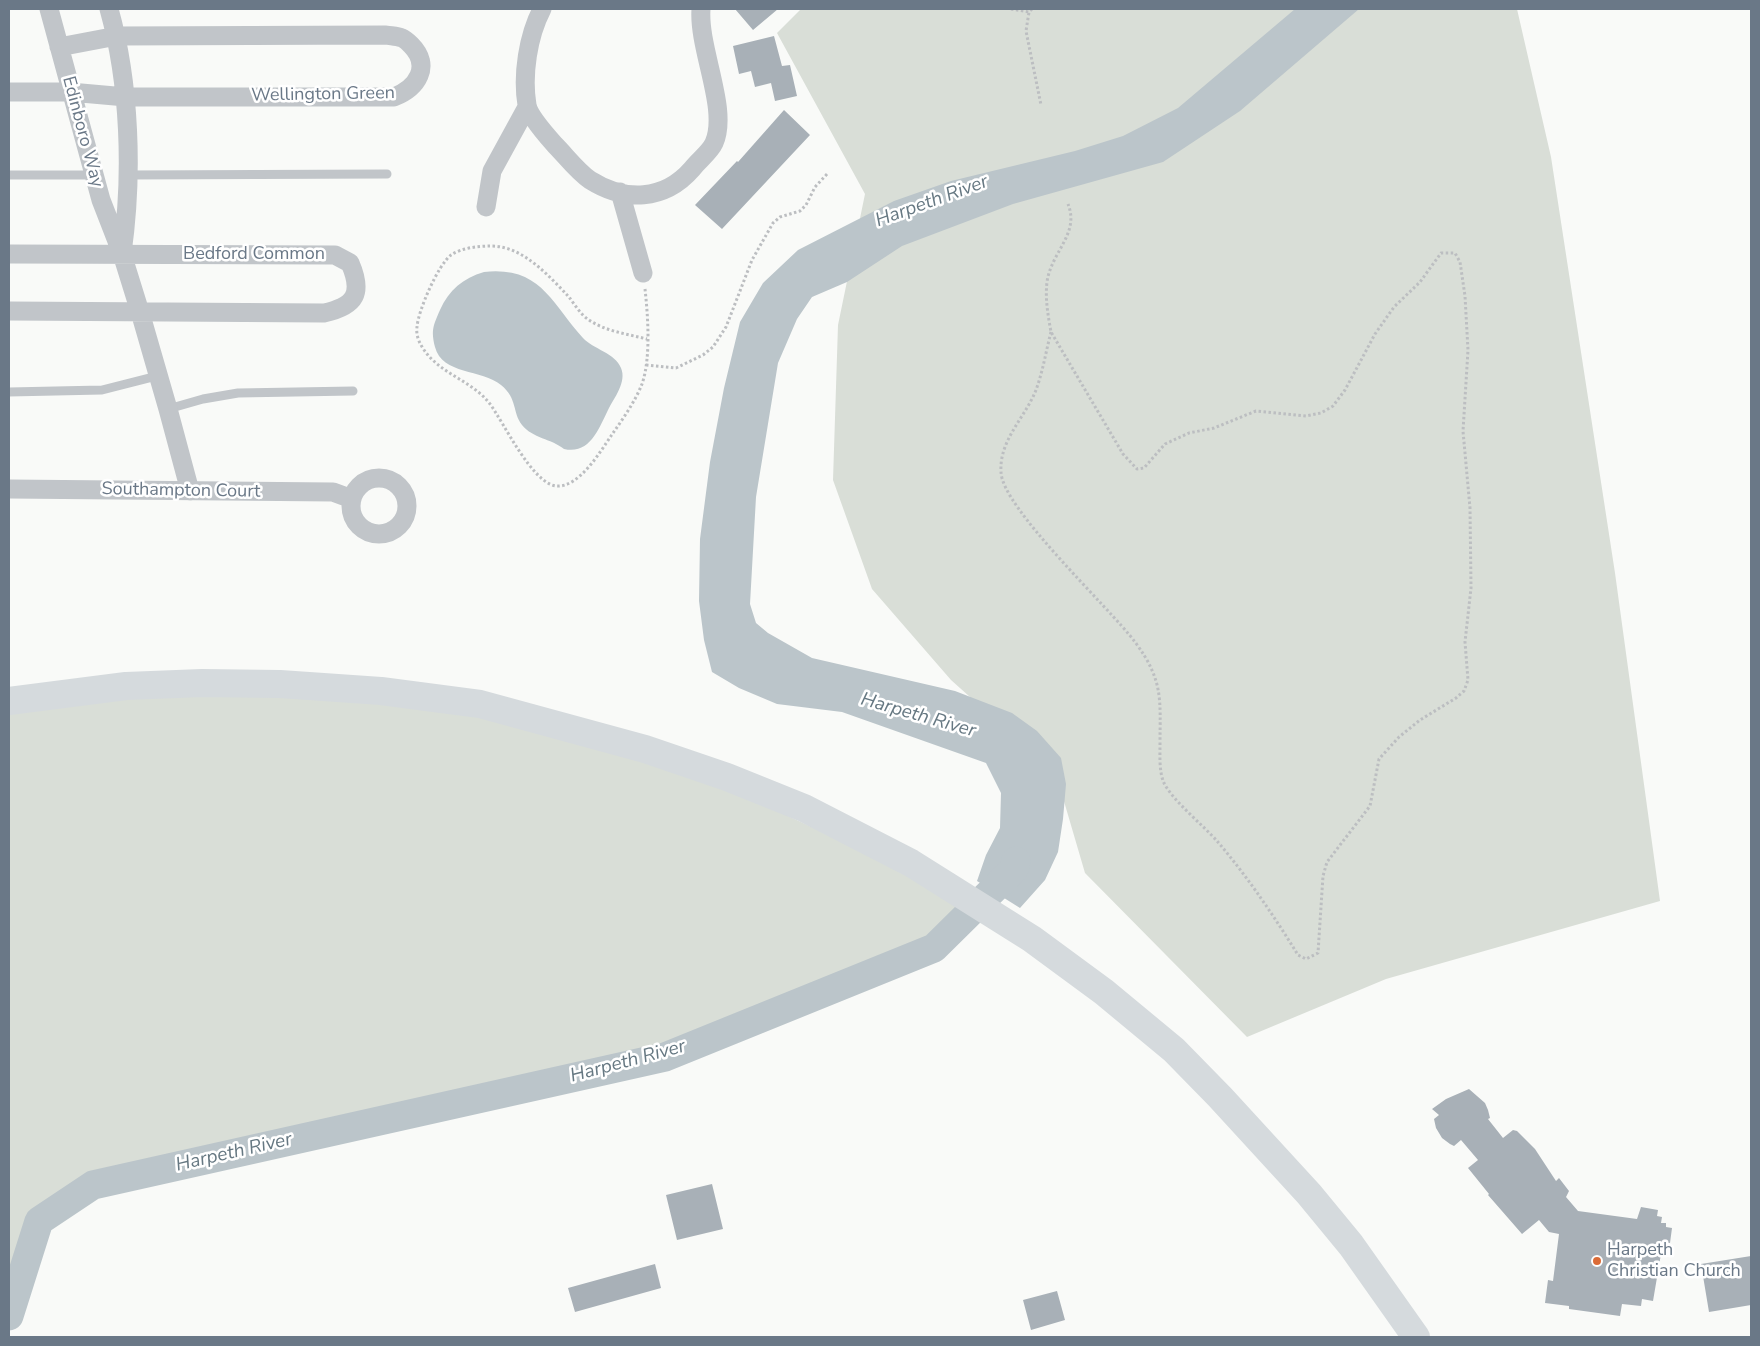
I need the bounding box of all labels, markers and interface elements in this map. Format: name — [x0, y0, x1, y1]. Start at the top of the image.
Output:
street label: Edinboro Way — [57, 74, 107, 190]
street label: Wellington Green — [251, 83, 395, 107]
water label: Harpeth River — [872, 171, 992, 233]
street label: Bedford Common — [183, 244, 325, 266]
street label: Southampton Court — [101, 479, 261, 503]
water label: Harpeth River — [858, 689, 978, 743]
water label: Harpeth River — [568, 1036, 688, 1088]
water label: Harpeth River — [174, 1129, 294, 1177]
place label: Harpeth Christian Church — [1607, 1240, 1741, 1282]
marker: Harpeth Christian Church — [1591, 1255, 1603, 1267]

